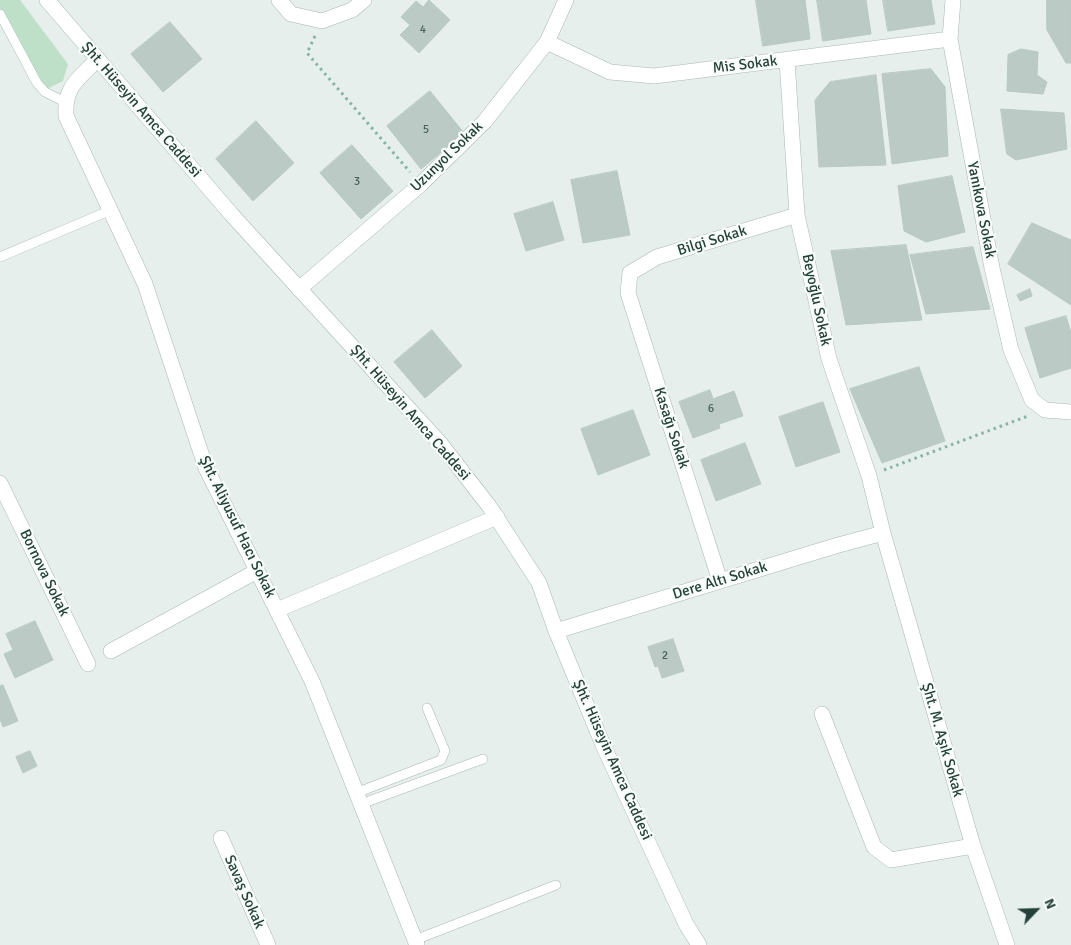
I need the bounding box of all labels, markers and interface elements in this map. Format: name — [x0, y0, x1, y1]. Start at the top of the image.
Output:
house number: 4 — [420, 23, 426, 37]
street label: Şht. Hüseyin Amca Caddesi — [77, 39, 205, 181]
street label: Mis Sokak — [712, 52, 778, 78]
street label: Uzunyol Sokak — [407, 118, 487, 196]
house number: 5 — [423, 123, 429, 137]
street label: Yanıkova Sokak — [963, 160, 999, 260]
house number: 3 — [354, 175, 360, 189]
street label: Bilgi Sokak — [675, 222, 749, 260]
street label: Beyoğlu Sokak — [797, 252, 835, 348]
street label: Şht. Hüseyin Amca Caddesi — [346, 342, 474, 484]
street label: Kasağı Sokak — [649, 385, 693, 471]
house number: 6 — [708, 402, 714, 416]
street label: Şht. Aliyusuf Hacı Sokak — [195, 453, 279, 601]
street label: Bornova Sokak — [15, 526, 73, 620]
street label: Dere Altı Sokak — [671, 558, 769, 604]
house number: 2 — [662, 649, 668, 663]
street label: Şht. Hüseyin Amca Caddesi — [568, 677, 656, 843]
street label: Şht. M. Aşık Sokak — [917, 681, 967, 799]
street label: Savaş Sokak — [220, 852, 268, 932]
north arrow — [1011, 885, 1061, 935]
text: N — [1040, 896, 1060, 912]

